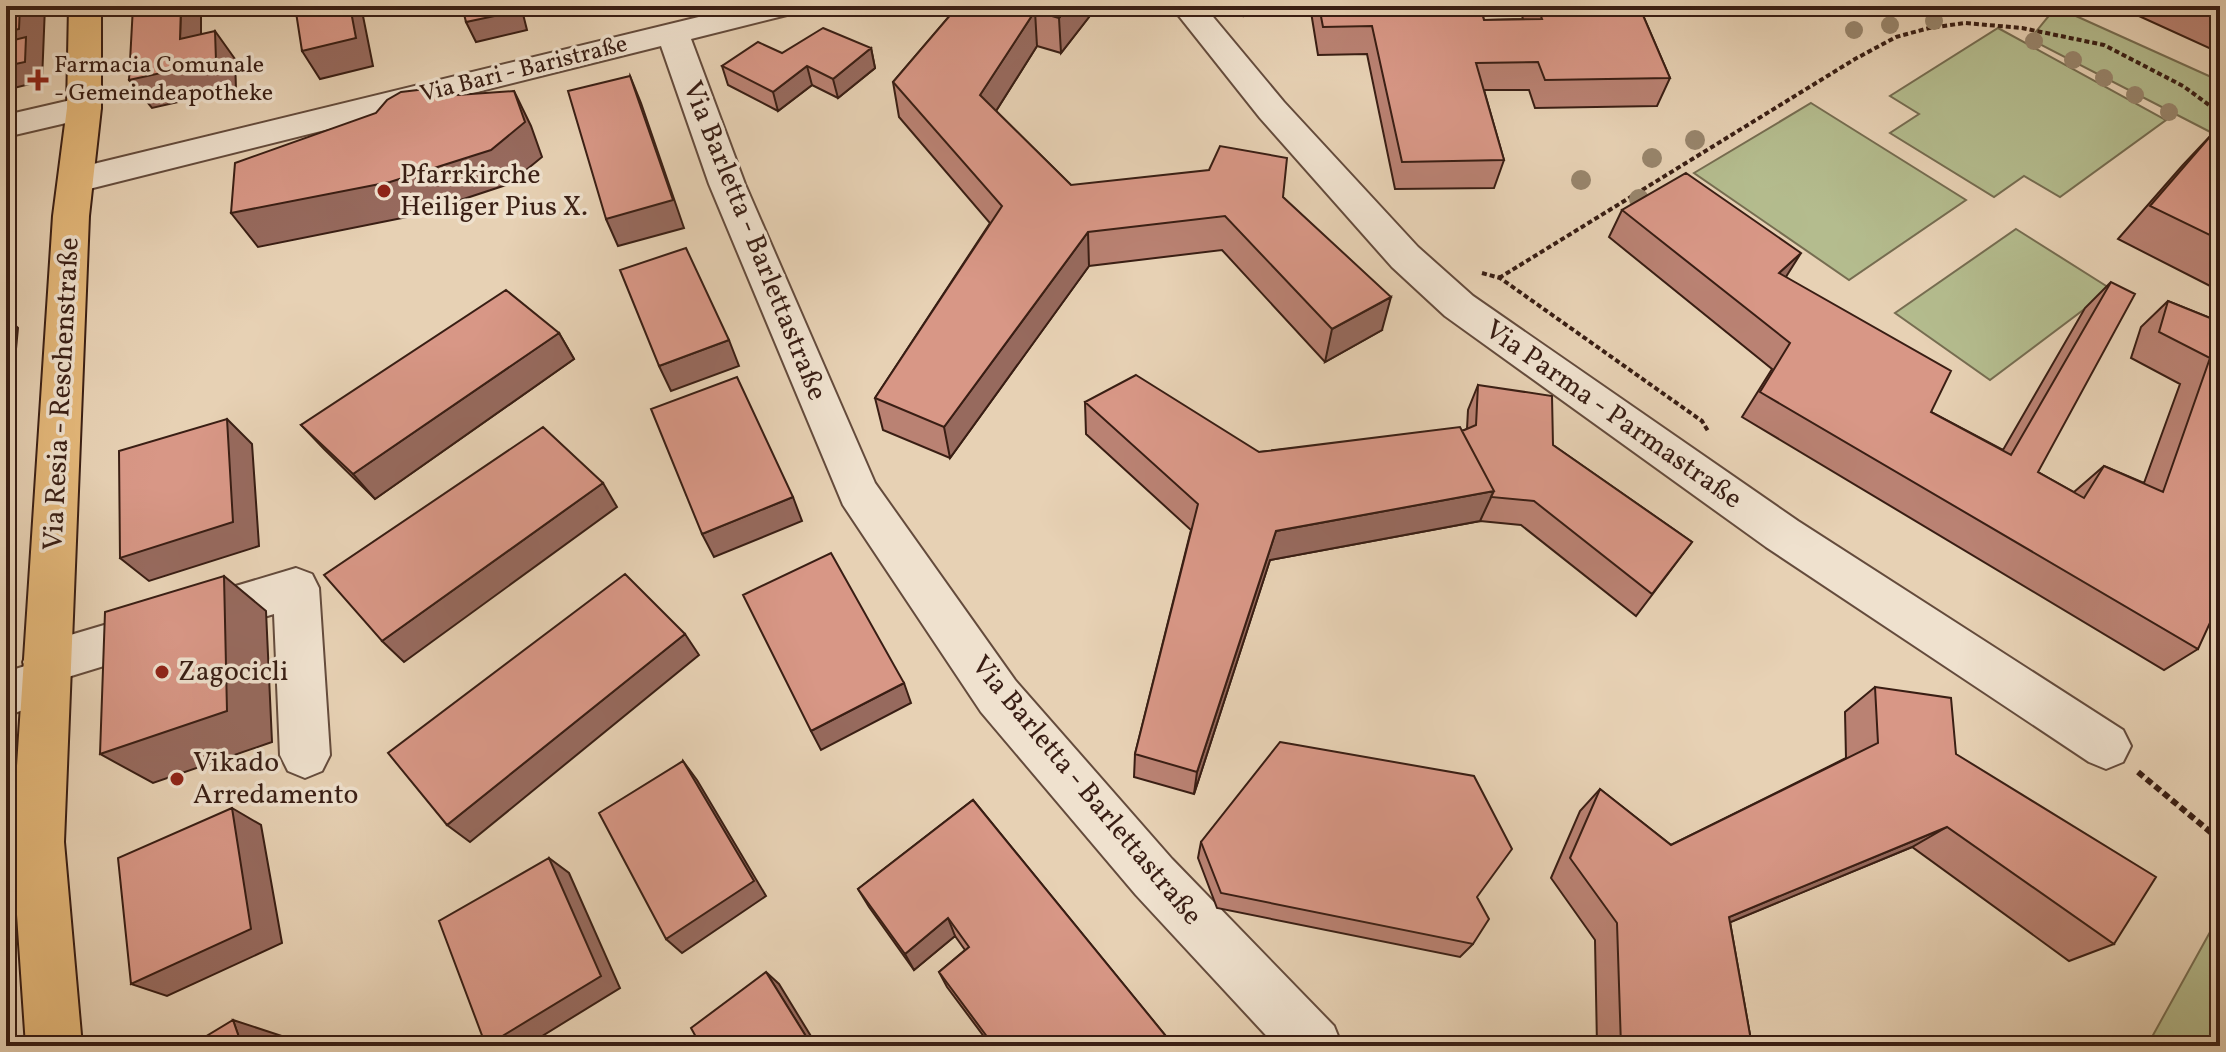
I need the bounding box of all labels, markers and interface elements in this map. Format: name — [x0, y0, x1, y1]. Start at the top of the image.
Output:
street label: Via Bari - Baristraße — [417, 28, 631, 112]
place label: Farmacia Comunale - Gemeindeapotheke — [54, 49, 273, 111]
marker: Farmacia Comunale - Gemeindeapotheke — [29, 71, 47, 89]
street label: Via Barletta - Barlettastraße — [672, 75, 836, 407]
place label: Pfarrkirche Heiliger Pius X. — [400, 156, 588, 227]
marker: Pfarrkirche Heiliger Pius X. — [375, 182, 393, 200]
street label: Via Resia - Reschenstraße — [34, 236, 90, 552]
street label: Via Parma - Parmastraße — [1476, 311, 1750, 519]
street label: Via Barletta - Barlettastraße — [961, 648, 1211, 934]
place label: Zagocicli — [178, 653, 288, 692]
marker: Zagocicli — [153, 663, 171, 681]
place label: Vikado Arredamento — [193, 744, 358, 815]
marker: Vikado Arredamento — [168, 770, 186, 788]

